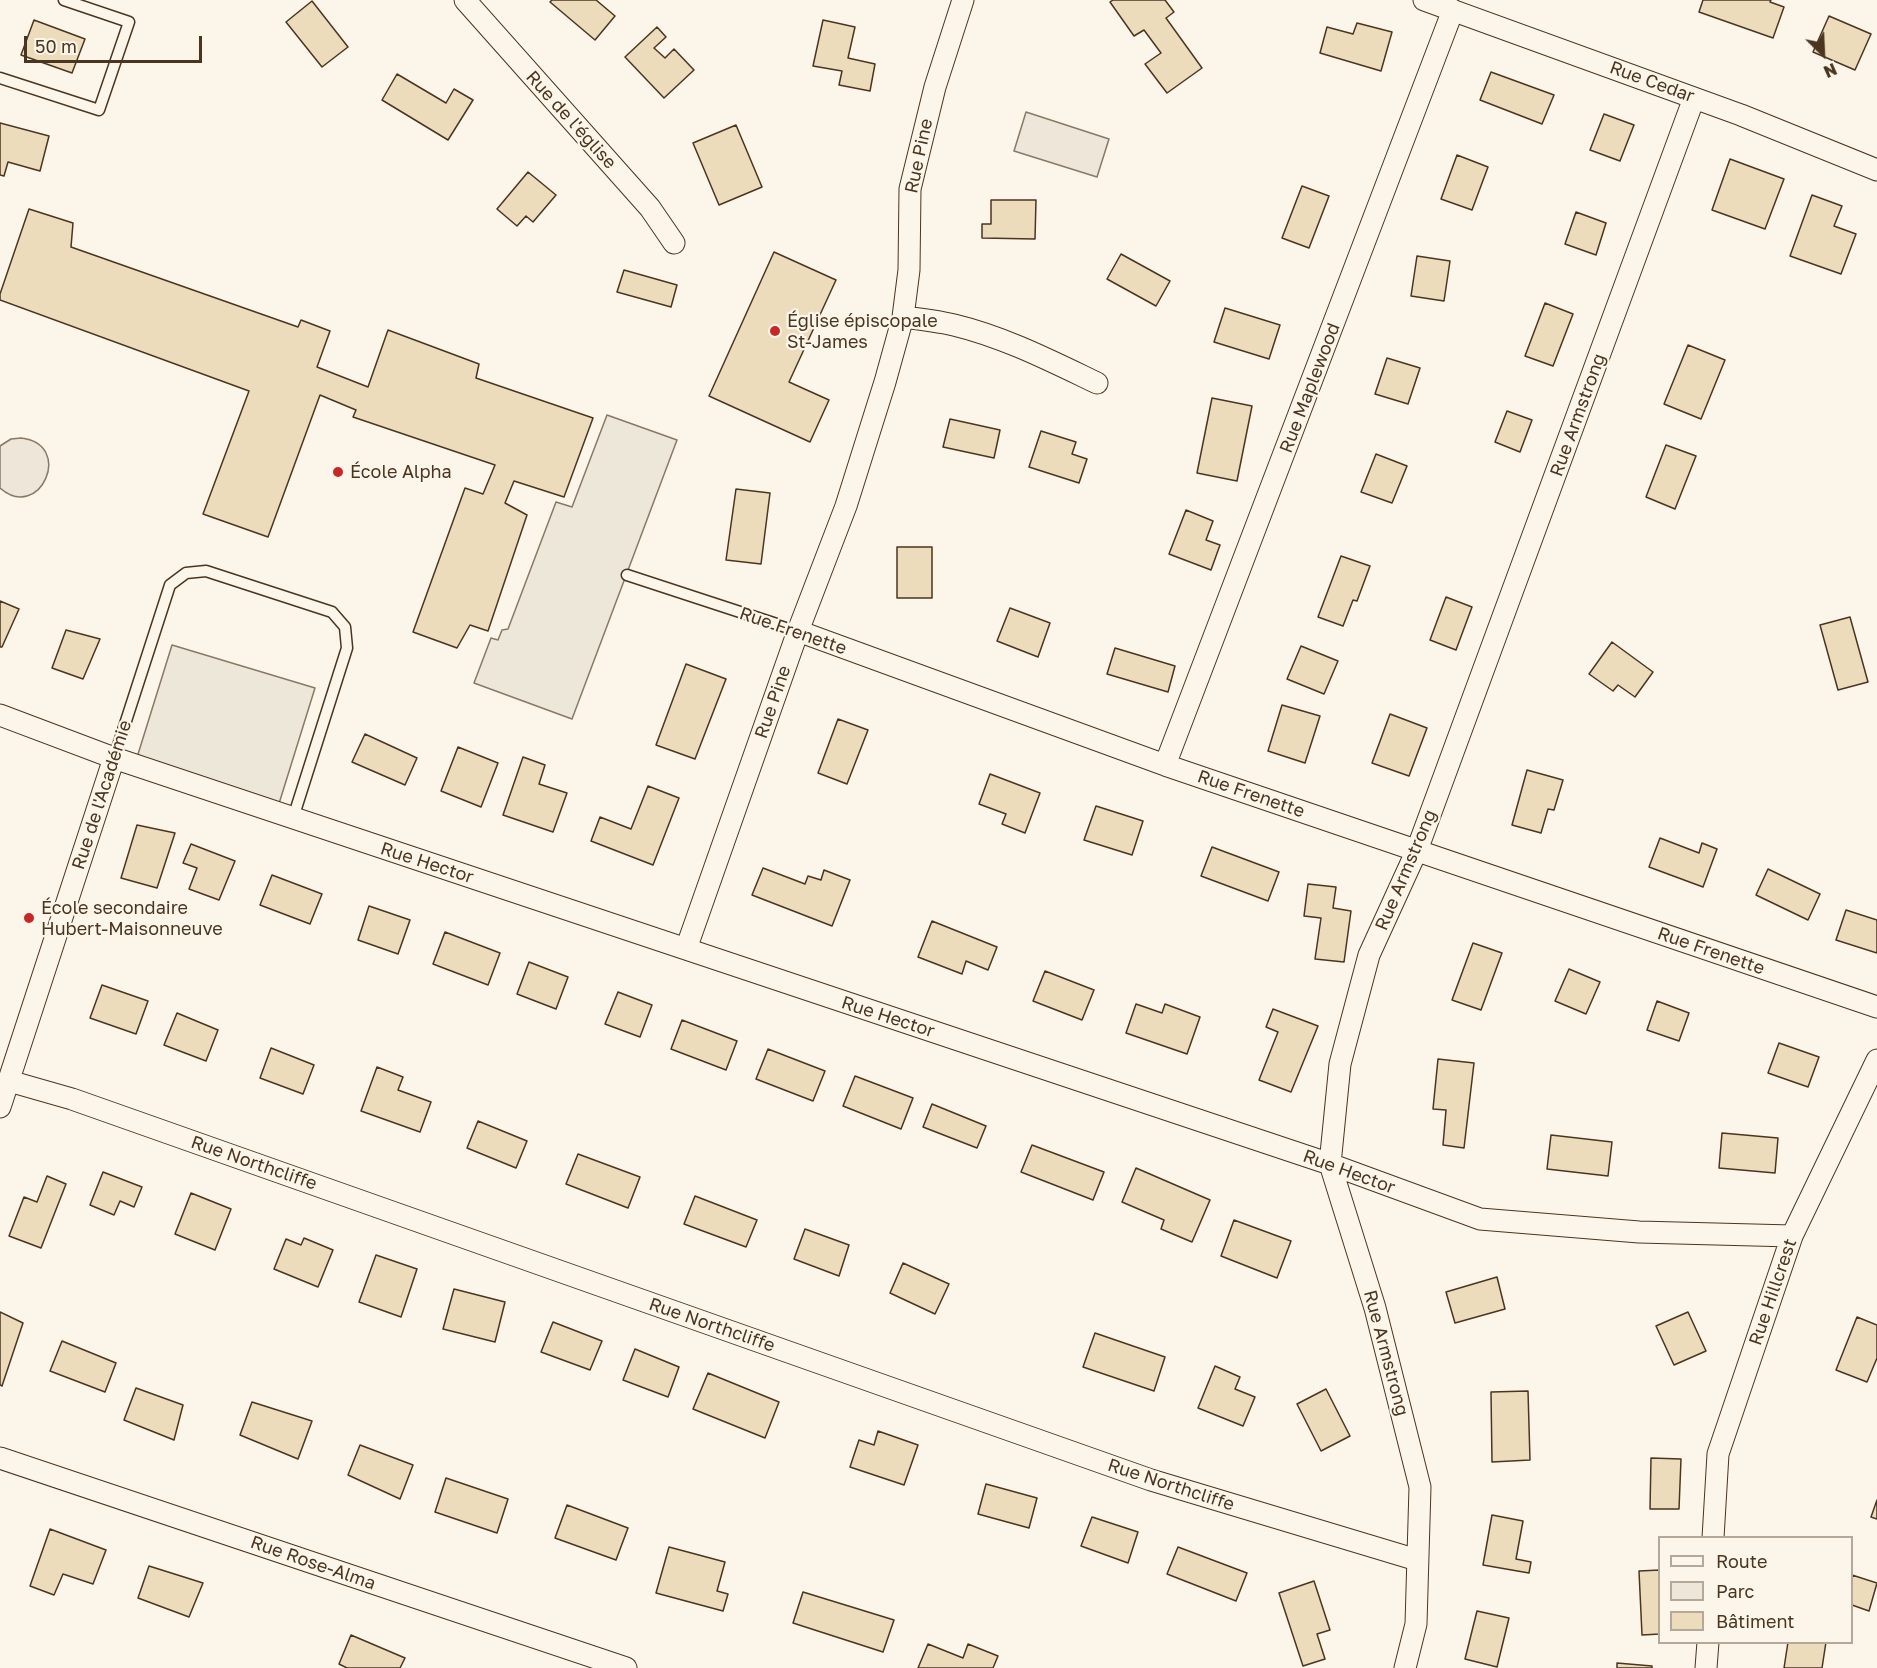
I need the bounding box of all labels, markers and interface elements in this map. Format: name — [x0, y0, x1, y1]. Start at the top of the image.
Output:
scale bar — [27, 24, 206, 62]
north arrow — [1793, 24, 1853, 84]
text: 50 m — [35, 35, 77, 57]
street label: Rue Cedar — [1607, 57, 1697, 107]
text: N — [1821, 59, 1840, 82]
street label: Rue de l'église — [521, 66, 621, 174]
street label: Rue Pine — [901, 117, 937, 195]
place label: Église épiscopale St-James — [787, 310, 938, 352]
street label: Rue Maplewood — [1275, 320, 1345, 456]
marker: Église épiscopale St-James — [768, 324, 782, 338]
street label: Rue Armstrong — [1546, 351, 1610, 479]
place label: École Alpha — [350, 461, 452, 483]
marker: École Alpha — [331, 465, 345, 479]
street label: Rue Frenette — [737, 603, 849, 659]
street label: Rue Pine — [750, 663, 796, 741]
street label: Rue de l'Académie — [68, 718, 136, 872]
street label: Rue Frenette — [1195, 766, 1307, 822]
street label: Rue Armstrong — [1371, 806, 1441, 934]
street label: Rue Hector — [378, 838, 476, 888]
place label: École secondaire Hubert-Maisonneuve — [41, 897, 223, 940]
marker: École secondaire Hubert-Maisonneuve — [22, 911, 36, 925]
street label: Rue Frenette — [1655, 923, 1767, 979]
street label: Rue Hector — [839, 992, 937, 1042]
street label: Rue Northcliffe — [188, 1131, 320, 1195]
street label: Rue Hector — [1300, 1145, 1398, 1199]
street label: Rue Hillcrest — [1745, 1236, 1801, 1348]
street label: Rue Armstrong — [1359, 1288, 1413, 1418]
street label: Rue Northcliffe — [646, 1293, 778, 1357]
street label: Rue Northcliffe — [1105, 1454, 1237, 1516]
street label: Rue Rose-Alma — [248, 1531, 378, 1595]
legend — [1658, 1536, 1853, 1644]
text: Route — [1716, 1550, 1767, 1572]
text: Parc — [1716, 1580, 1754, 1602]
text: Bâtiment — [1716, 1610, 1795, 1632]

